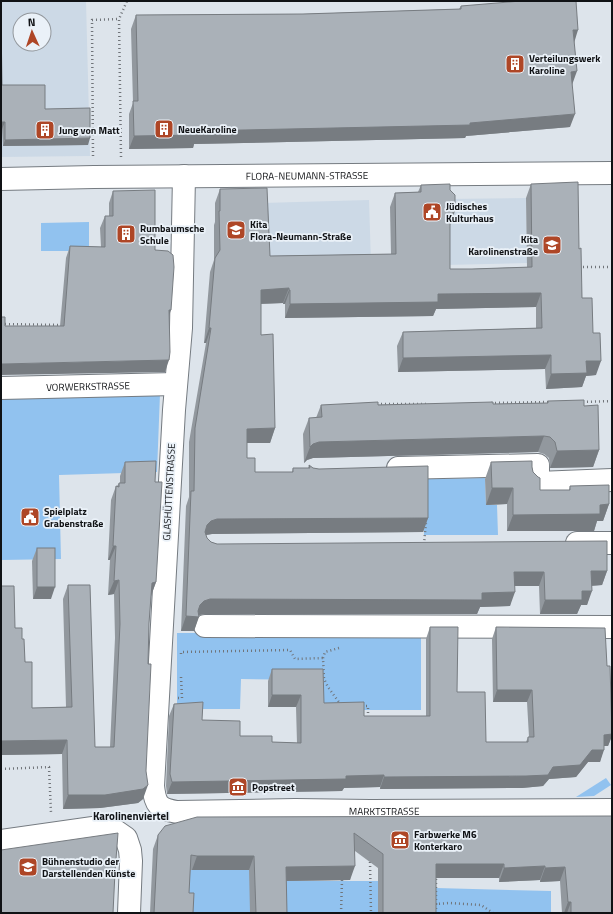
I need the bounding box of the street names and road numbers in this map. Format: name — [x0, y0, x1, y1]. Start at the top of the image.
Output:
street label: FLORA-NEUMANN-STRASSE — [246, 167, 369, 183]
street label: VORWERKSTRASSE — [46, 378, 131, 394]
street label: GLASHÜTTENSTRASSE — [159, 443, 179, 541]
street label: MARKTSTRASSE — [349, 803, 420, 819]

